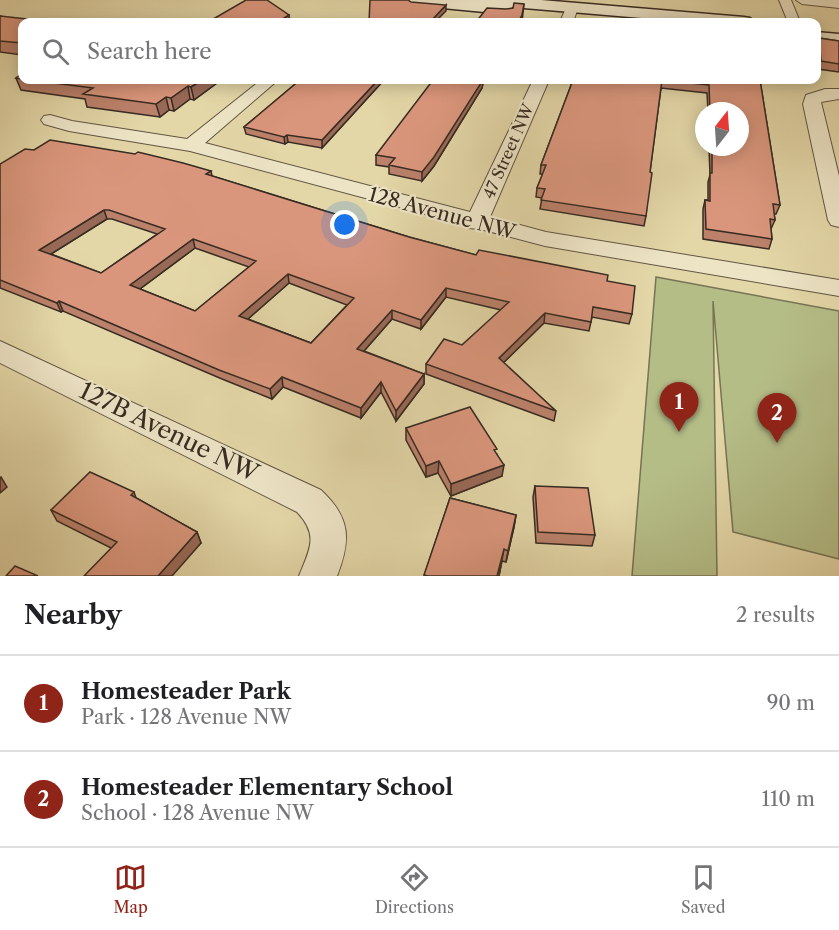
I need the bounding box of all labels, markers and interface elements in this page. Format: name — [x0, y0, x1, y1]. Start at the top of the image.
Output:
search box — [18, 18, 821, 84]
icon: search — [39, 35, 72, 68]
text: Search here — [87, 38, 212, 65]
street label: 47 Street NW — [478, 100, 538, 202]
north arrow — [695, 102, 749, 156]
street label: 128 Avenue NW — [366, 182, 519, 244]
your location — [330, 210, 359, 239]
street label: 127B Avenue NW — [75, 376, 264, 488]
pin: 1 — [660, 382, 698, 432]
pin: 2 — [758, 394, 796, 443]
text: Nearby — [24, 599, 122, 631]
text: 2 results — [736, 603, 815, 627]
text: Homesteader Park — [81, 678, 291, 705]
text: 1 — [39, 691, 48, 715]
text: 90 m — [767, 691, 815, 715]
text: Park · 128 Avenue NW — [81, 705, 291, 729]
text: Homesteader Elementary School — [81, 774, 453, 801]
text: 2 — [38, 787, 49, 811]
text: 110 m — [762, 787, 815, 811]
text: School · 128 Avenue NW — [81, 801, 314, 825]
tab: Map — [114, 861, 148, 917]
tab: Directions — [375, 861, 454, 917]
tab: Saved — [681, 861, 725, 917]

